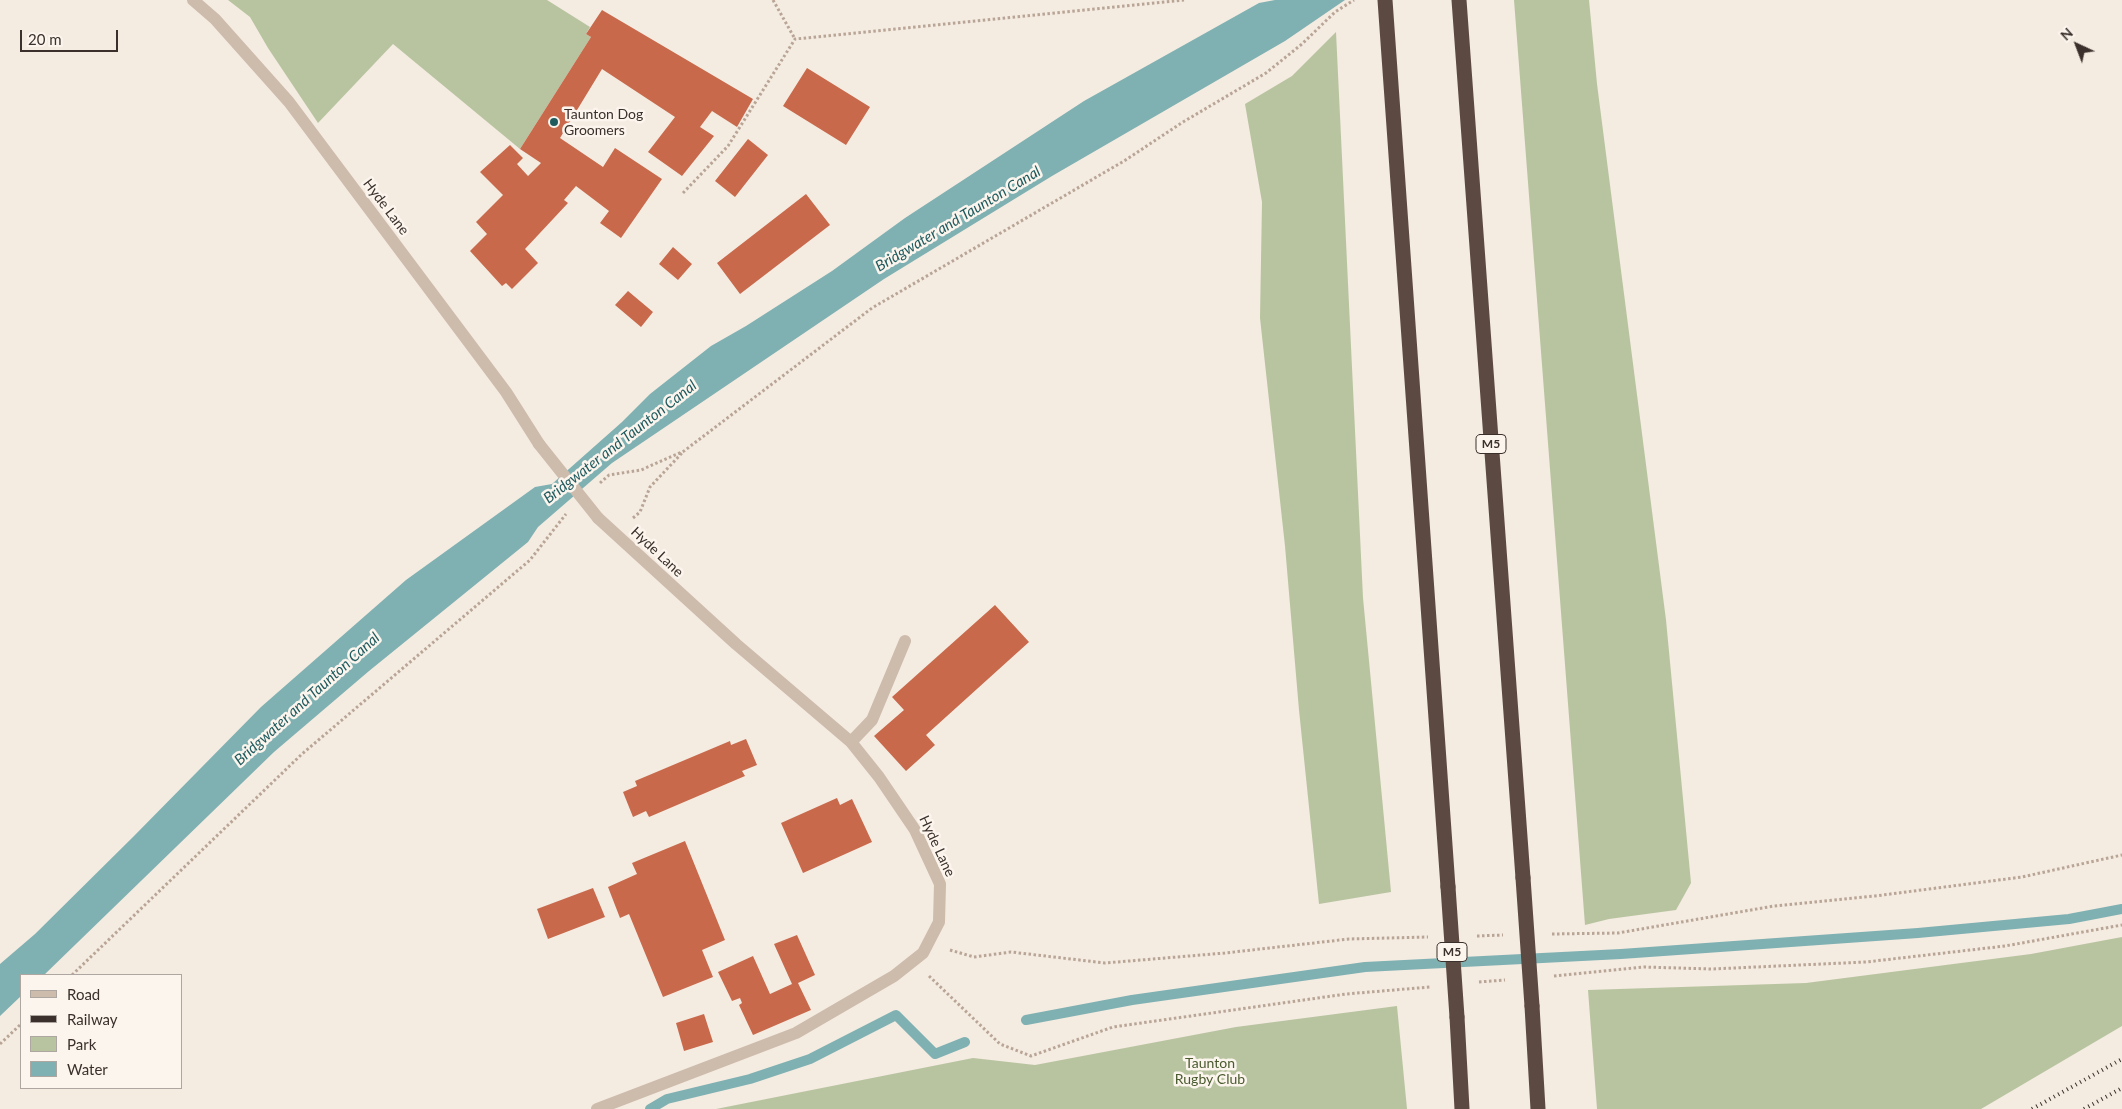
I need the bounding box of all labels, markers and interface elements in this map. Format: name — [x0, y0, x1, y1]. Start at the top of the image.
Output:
scale bar — [22, 20, 120, 52]
north arrow — [2052, 20, 2102, 70]
text: N — [2057, 24, 2076, 44]
text: 20 m — [28, 30, 62, 48]
place label: Taunton Dog Groomers — [564, 106, 643, 138]
marker: Taunton Dog Groomers — [548, 116, 560, 128]
water label: Bridgwater and Taunton Canal — [872, 163, 1044, 275]
street label: Hyde Lane — [360, 176, 412, 238]
water label: Bridgwater and Taunton Canal — [540, 377, 700, 507]
road number: M5 — [1476, 434, 1506, 454]
street label: Hyde Lane — [627, 523, 687, 581]
water label: Bridgwater and Taunton Canal — [231, 629, 383, 769]
street label: Hyde Lane — [916, 813, 958, 879]
road number: M5 — [1437, 942, 1467, 962]
legend — [20, 974, 182, 1089]
text: Road — [67, 985, 100, 1003]
text: Railway — [67, 1010, 118, 1028]
text: Park — [67, 1035, 96, 1053]
park label: Taunton Rugby Club — [1175, 1055, 1245, 1088]
text: Water — [67, 1060, 108, 1078]

